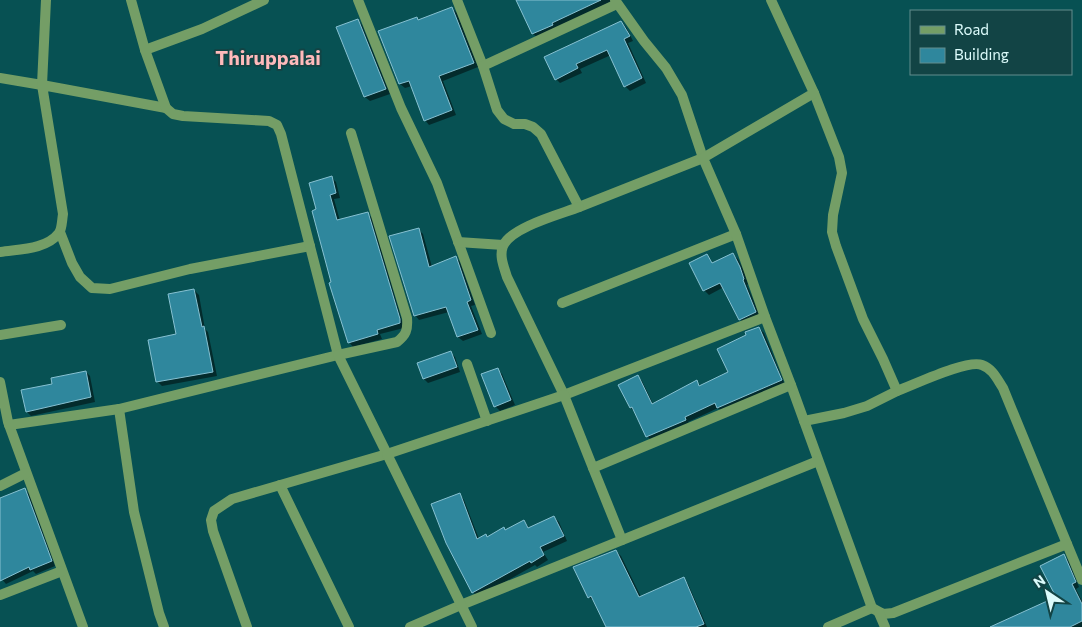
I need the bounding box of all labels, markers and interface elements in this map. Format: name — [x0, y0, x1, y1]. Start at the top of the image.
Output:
legend — [910, 10, 1072, 75]
text: Road — [954, 20, 989, 38]
district label: Thiruppalai — [215, 45, 321, 69]
text: Building — [954, 45, 1009, 63]
north arrow — [1022, 567, 1072, 617]
text: N — [1030, 571, 1048, 591]

